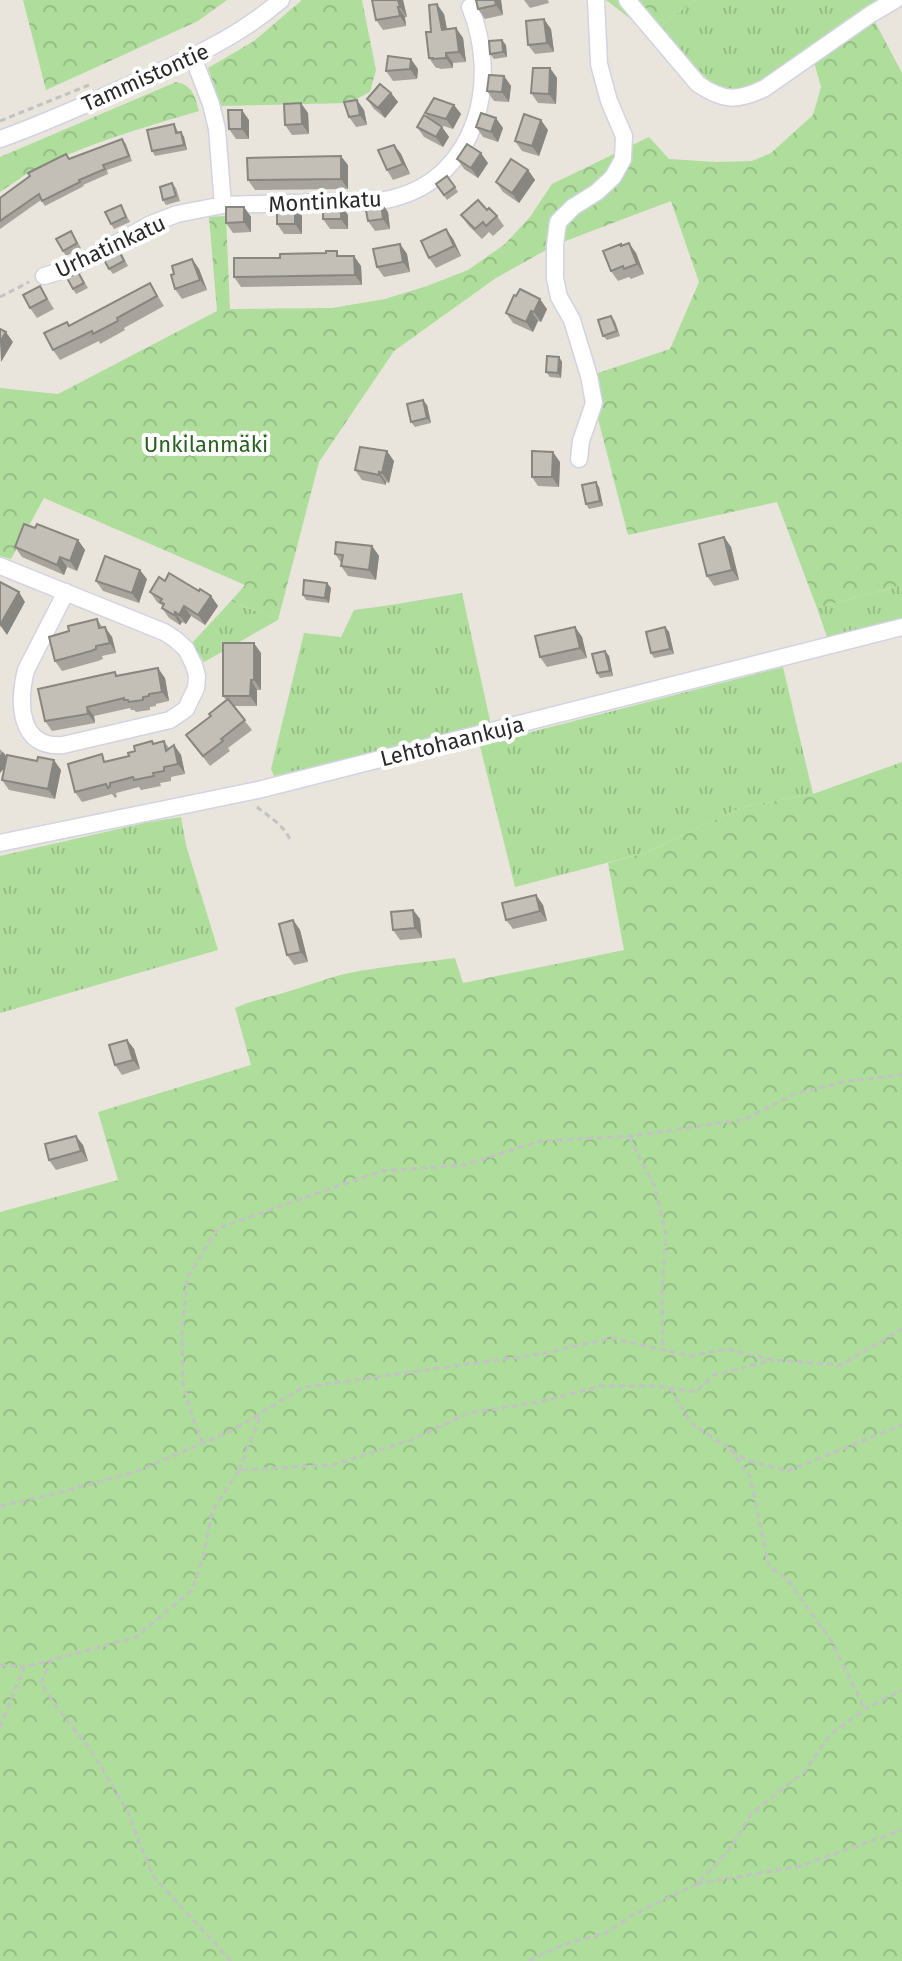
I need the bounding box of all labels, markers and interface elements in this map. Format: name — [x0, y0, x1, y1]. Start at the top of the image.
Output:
street label: Tammistontie — [78, 37, 213, 117]
street label: Montinkatu — [268, 185, 382, 218]
street label: Urhatinkatu — [51, 209, 170, 284]
park label: Unkilanmäki — [144, 431, 268, 458]
street label: Lehtohaankuja — [377, 711, 527, 772]

